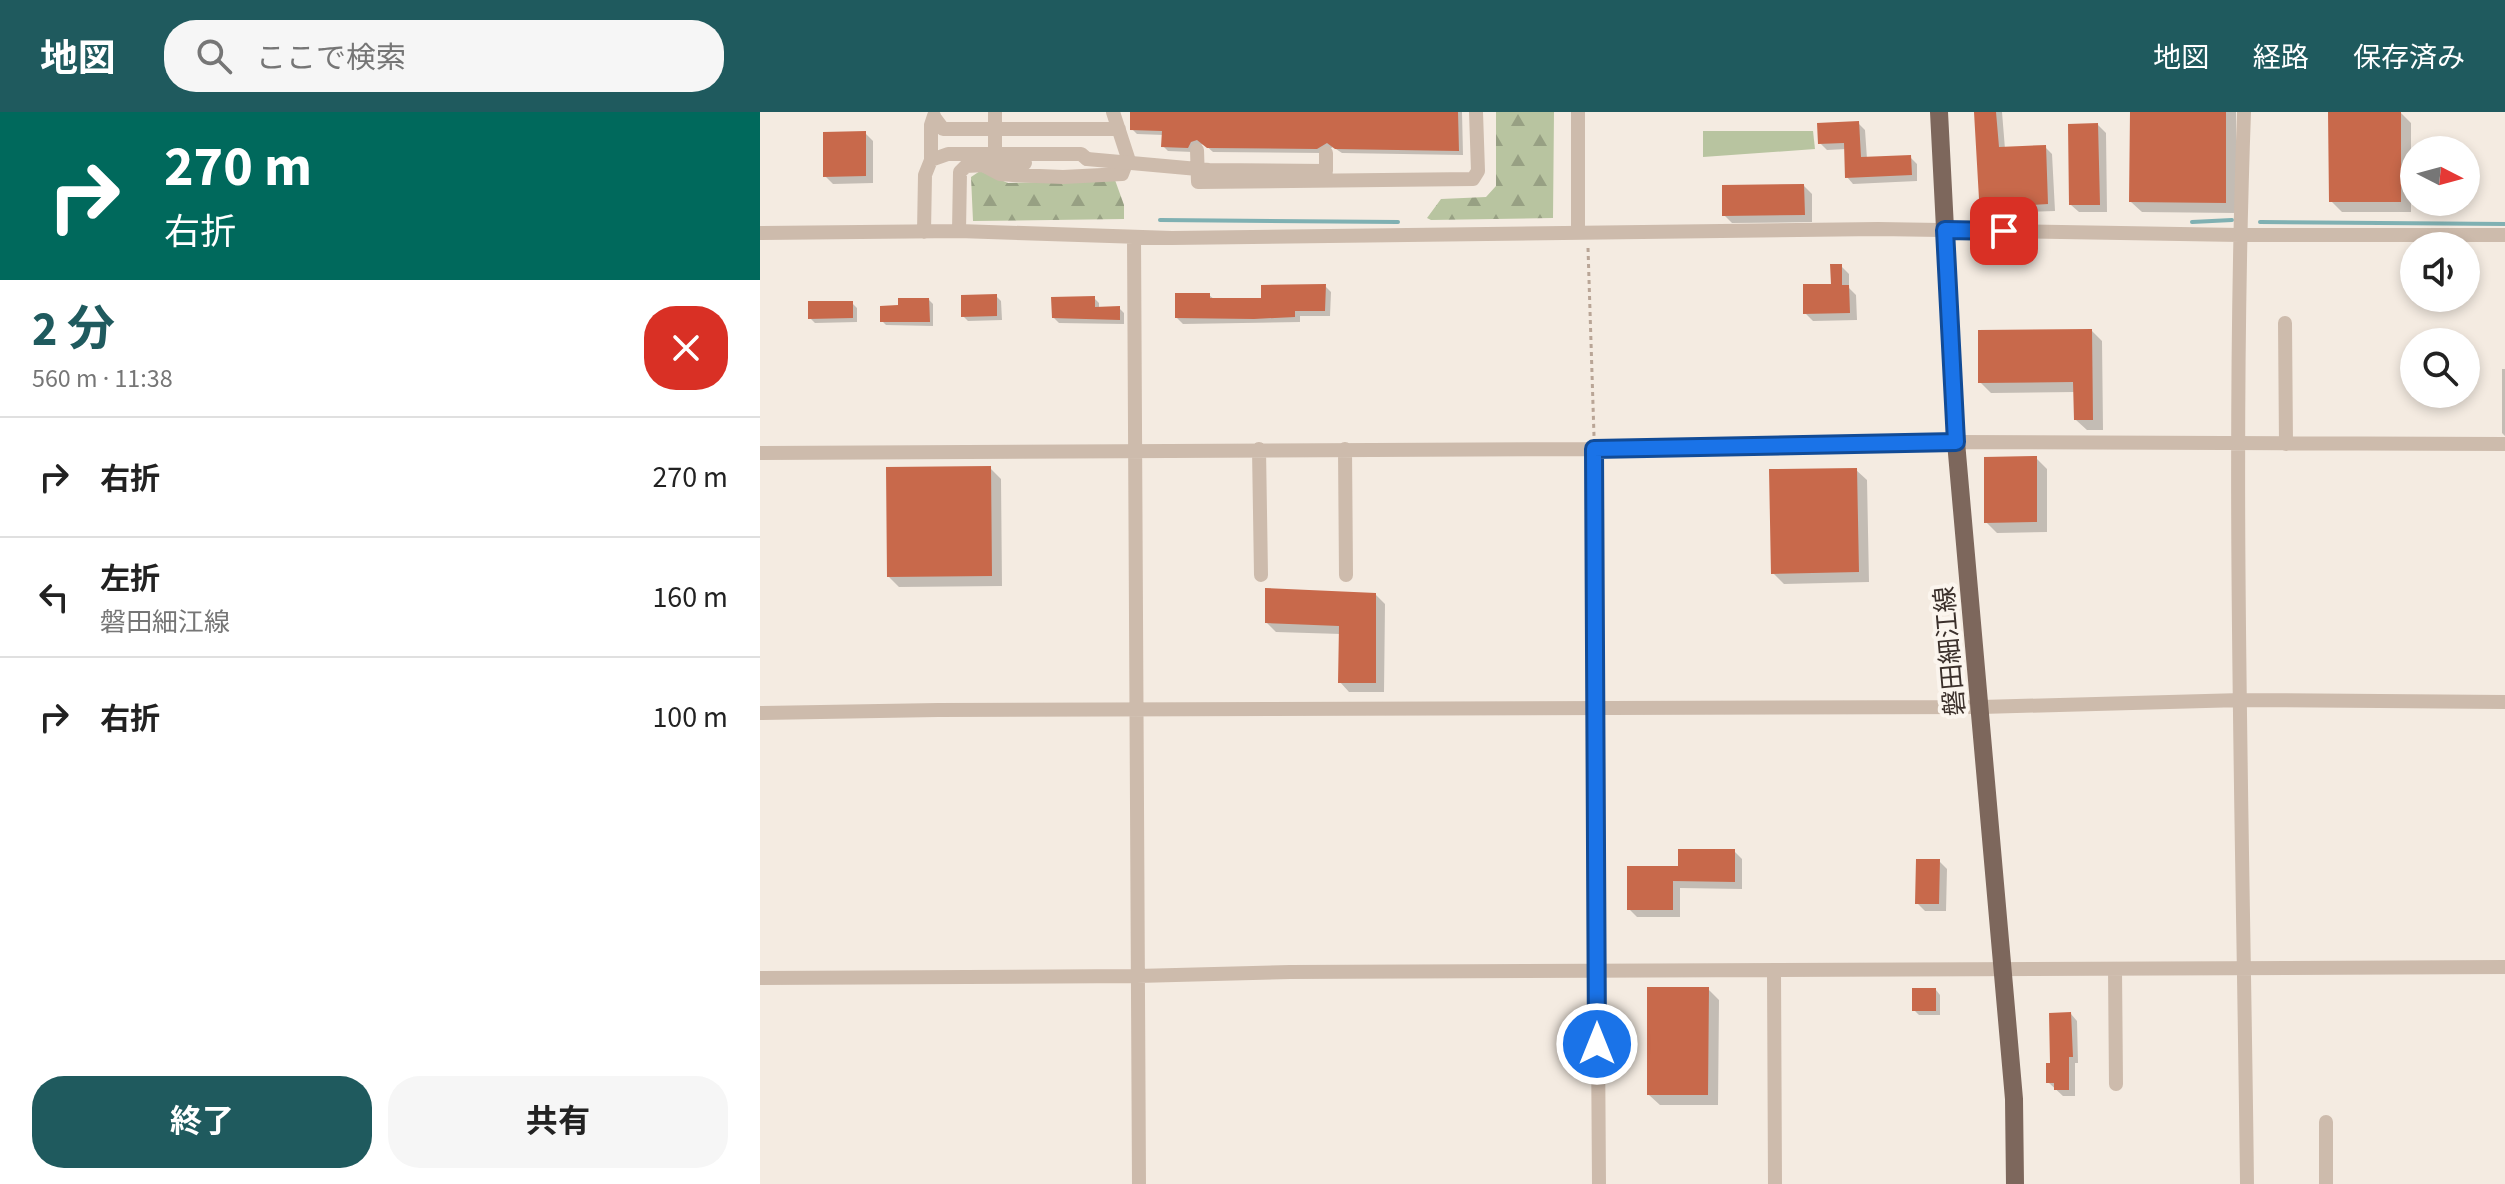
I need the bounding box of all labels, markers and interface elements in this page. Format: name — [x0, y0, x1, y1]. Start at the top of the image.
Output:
search box — [164, 20, 724, 92]
text: 地図 — [40, 32, 116, 86]
icon: search — [192, 34, 236, 78]
text: ここで検索 — [256, 37, 406, 80]
text: 地図 — [2153, 38, 2209, 78]
text: 経路 — [2253, 38, 2309, 78]
text: 保存済み — [2353, 38, 2465, 78]
text: 270 m — [164, 128, 312, 207]
north arrow — [2400, 136, 2480, 216]
map controls — [2400, 136, 2480, 408]
icon: right — [32, 144, 136, 248]
pin — [1970, 197, 2038, 265]
text: 右折 — [164, 207, 236, 258]
icon: arrive — [1982, 209, 2026, 253]
button: sound — [2400, 232, 2480, 312]
text: 2 分 — [32, 296, 115, 364]
button: close — [644, 306, 728, 390]
button: search — [2400, 328, 2480, 408]
text: 560 m · 11:38 — [32, 360, 173, 397]
icon: right — [32, 455, 76, 499]
text: 270 m — [652, 456, 728, 499]
text: 右折 — [100, 458, 160, 501]
text: 左折 — [100, 558, 160, 601]
icon: left — [32, 575, 76, 619]
text: 160 m — [652, 576, 728, 619]
street label: 磐田細江線 — [1926, 585, 1974, 717]
text: 磐田細江線 — [100, 604, 230, 641]
icon: right — [32, 695, 76, 739]
text: 100 m — [652, 696, 728, 739]
text: 右折 — [100, 698, 160, 741]
position arrow — [1555, 1002, 1639, 1086]
button: 終了 — [32, 1076, 372, 1168]
button: 共有 — [388, 1076, 728, 1168]

